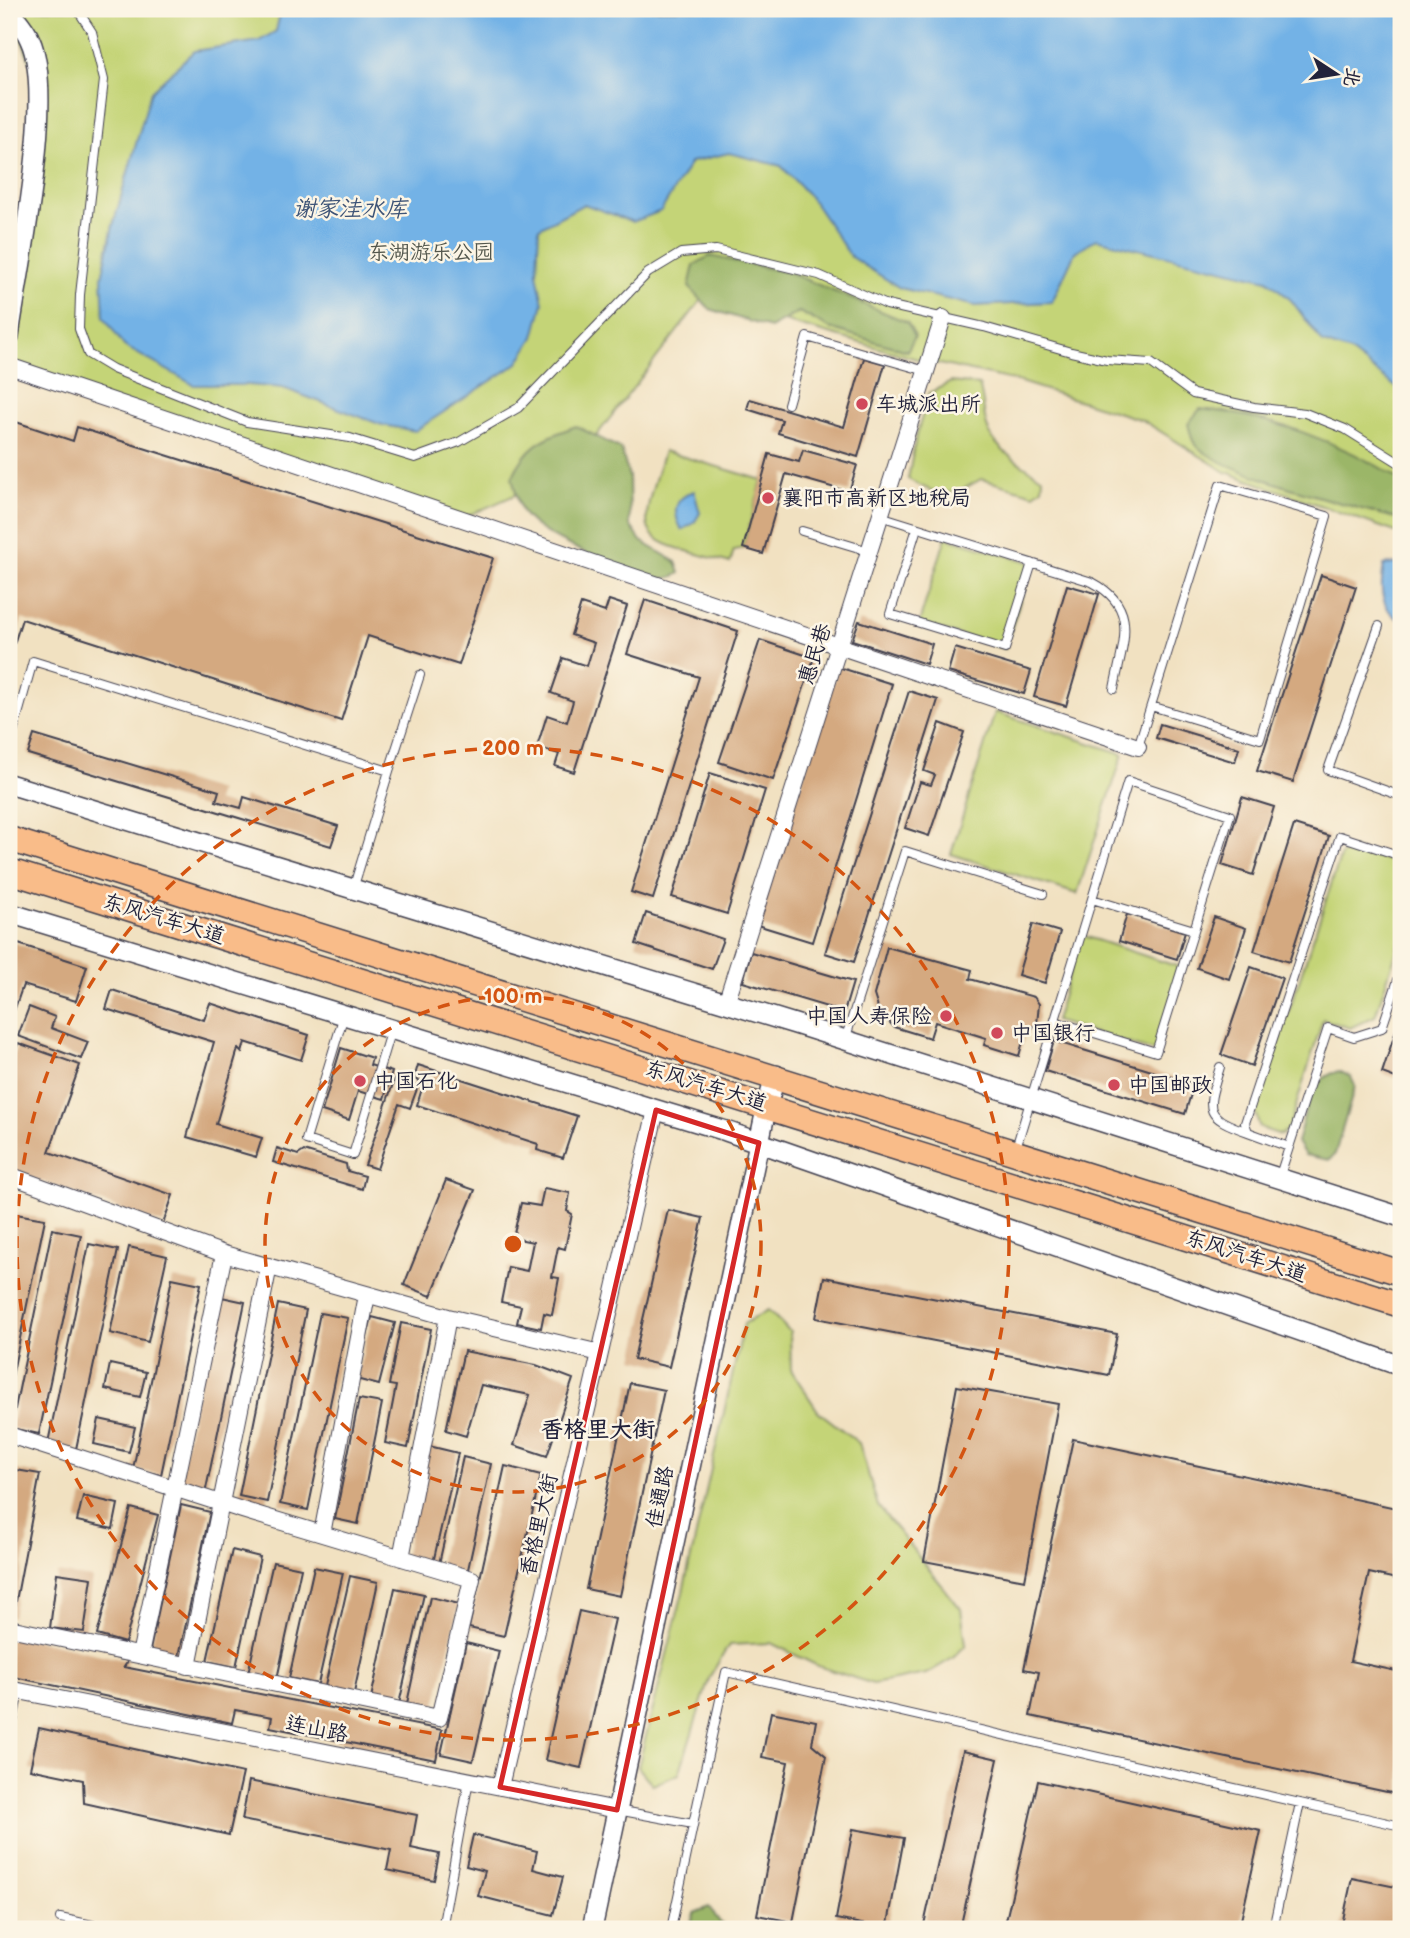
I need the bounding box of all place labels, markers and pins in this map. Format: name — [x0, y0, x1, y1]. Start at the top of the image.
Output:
place label: 车城派出所 — [876, 392, 981, 417]
marker: 车城派出所 — [854, 396, 870, 412]
place label: 襄阳市高新区地税局 — [782, 486, 971, 511]
marker: 襄阳市高新区地税局 — [760, 490, 776, 506]
place label: 中国人寿保险 — [806, 1004, 932, 1029]
marker: 中国人寿保险 — [938, 1008, 954, 1024]
place label: 中国银行 — [1011, 1021, 1095, 1046]
marker: 中国银行 — [989, 1025, 1005, 1041]
place label: 中国石化 — [374, 1069, 458, 1094]
marker: 中国石化 — [352, 1073, 368, 1089]
place label: 中国邮政 — [1128, 1073, 1212, 1098]
marker: 中国邮政 — [1106, 1077, 1122, 1093]
centre of rings — [501, 1232, 525, 1256]

